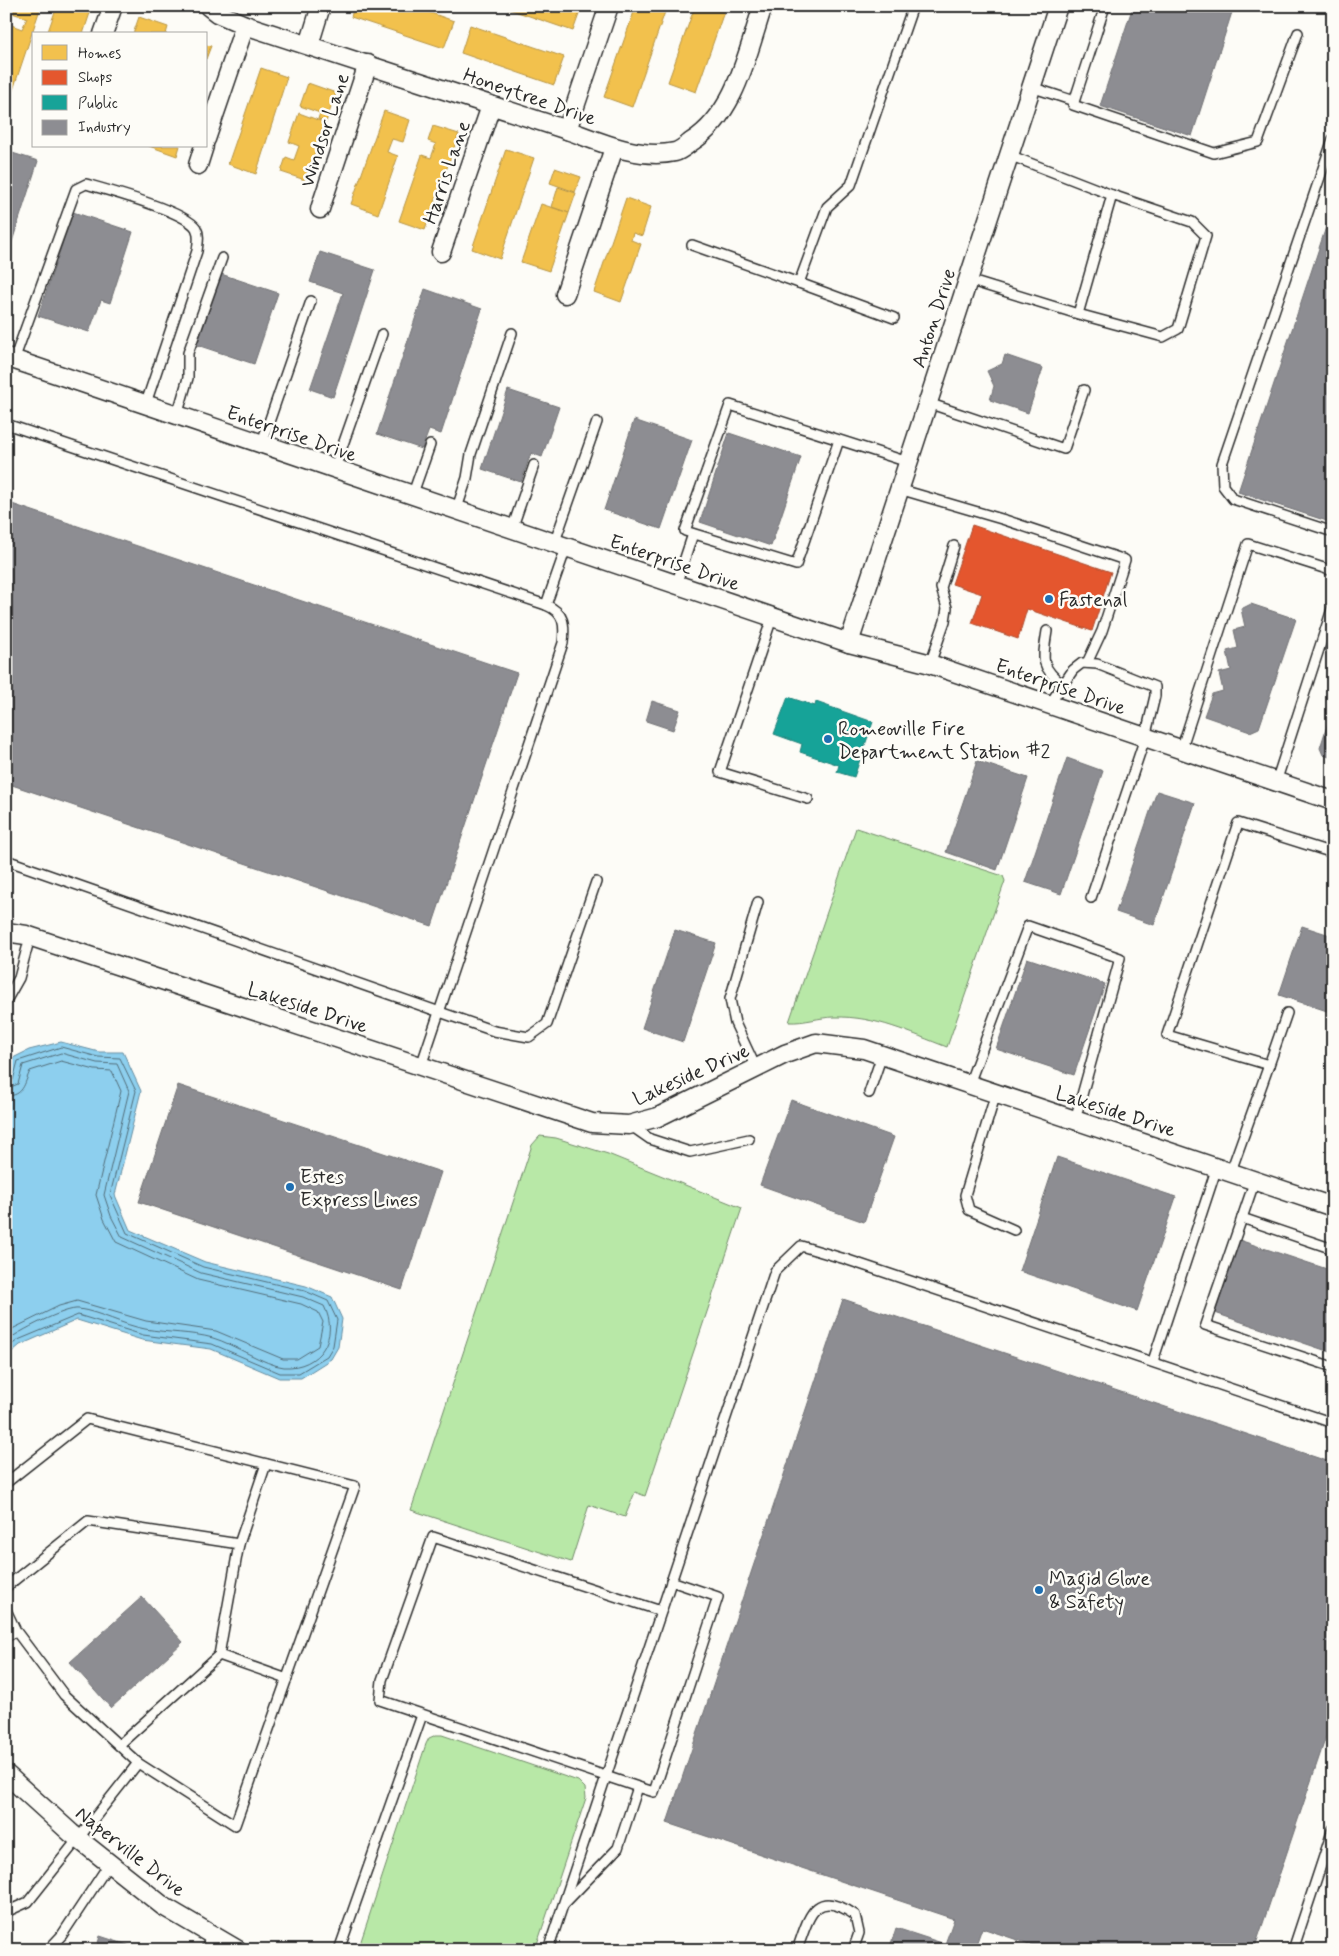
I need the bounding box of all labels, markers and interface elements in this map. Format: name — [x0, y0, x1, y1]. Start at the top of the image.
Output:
legend — [32, 32, 208, 148]
text: Homes — [78, 44, 121, 64]
street label: Honeytree Drive — [459, 62, 600, 133]
text: Shops — [78, 68, 113, 88]
street label: Windsor Lane — [294, 70, 357, 191]
text: Public — [78, 94, 118, 114]
street label: Harris Lane — [417, 117, 478, 228]
text: Industry — [78, 118, 131, 138]
street label: Anton Drive — [906, 265, 963, 372]
street label: Enterprise Drive — [223, 399, 360, 469]
street label: Enterprise Drive — [606, 528, 743, 598]
place label: Fastenal — [1059, 587, 1128, 614]
marker: Fastenal — [1043, 593, 1055, 605]
street label: Enterprise Drive — [992, 652, 1129, 722]
place label: Romeoville Fire Department Station #2 — [838, 716, 1050, 766]
marker: Romeoville Fire Department Station #2 — [822, 733, 834, 745]
street label: Lakeside Drive — [244, 976, 371, 1041]
street label: Lakeside Drive — [629, 1038, 754, 1113]
street label: Lakeside Drive — [1052, 1080, 1179, 1145]
place label: Estes Express Lines — [300, 1164, 418, 1214]
marker: Estes Express Lines — [284, 1181, 296, 1193]
place label: Magid Glove & Safety — [1049, 1566, 1150, 1616]
marker: Magid Glove & Safety — [1033, 1584, 1045, 1596]
street label: Naperville Drive — [69, 1801, 191, 1904]

